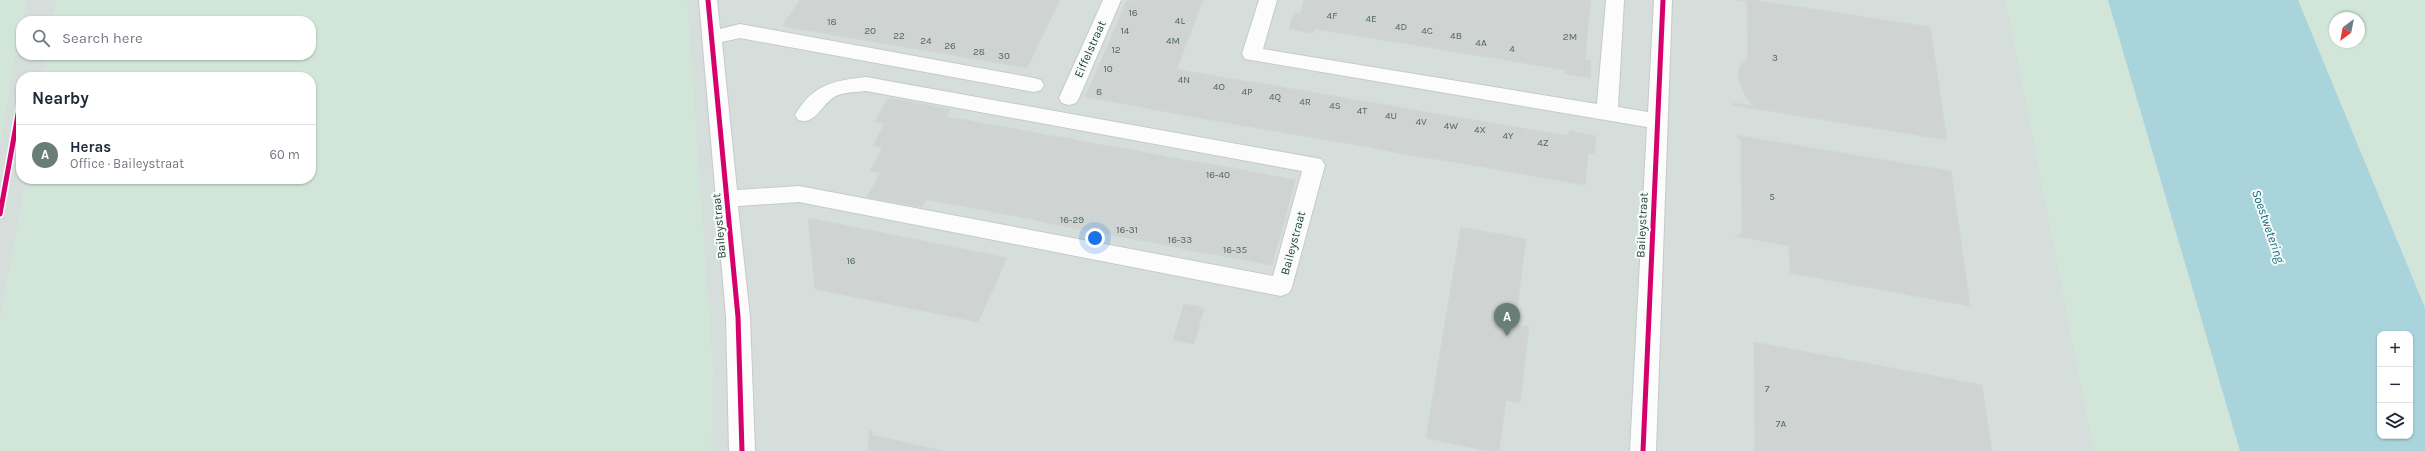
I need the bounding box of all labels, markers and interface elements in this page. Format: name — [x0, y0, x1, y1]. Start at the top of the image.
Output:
house number: 16 — [1128, 7, 1138, 19]
house number: 4F — [1327, 10, 1337, 22]
north arrow — [2329, 12, 2365, 48]
house number: 4E — [1365, 13, 1377, 25]
house number: 4L — [1175, 15, 1185, 27]
search box — [16, 16, 316, 60]
house number: 18 — [827, 16, 837, 28]
street label: Eiffelstraat — [1071, 18, 1109, 80]
house number: 4D — [1395, 21, 1407, 33]
house number: 20 — [864, 25, 876, 37]
house number: 14 — [1121, 25, 1130, 37]
house number: 4C — [1421, 25, 1433, 37]
icon: search — [30, 27, 52, 49]
text: Search here — [62, 29, 143, 47]
house number: 22 — [893, 30, 905, 42]
house number: 4B — [1450, 30, 1462, 42]
house number: 2M — [1563, 31, 1577, 43]
house number: 24 — [920, 35, 932, 47]
house number: 4M — [1166, 35, 1180, 47]
house number: 4A — [1475, 37, 1487, 49]
house number: 26 — [944, 40, 956, 52]
house number: 4 — [1509, 43, 1515, 55]
house number: 12 — [1111, 44, 1121, 56]
house number: 28 — [973, 46, 985, 58]
house number: 30 — [998, 50, 1010, 62]
house number: 3 — [1772, 52, 1778, 64]
house number: 10 — [1103, 63, 1113, 75]
house number: 4N — [1178, 74, 1190, 86]
house number: 4O — [1213, 81, 1225, 93]
house number: 8 — [1096, 86, 1102, 98]
house number: 4P — [1241, 86, 1253, 98]
text: Nearby — [32, 88, 89, 108]
house number: 4Q — [1269, 91, 1281, 103]
house number: 4R — [1299, 96, 1311, 108]
house number: 4S — [1329, 100, 1341, 112]
house number: 4T — [1357, 105, 1367, 117]
house number: 4U — [1385, 110, 1397, 122]
house number: 4V — [1415, 116, 1427, 128]
house number: 4W — [1444, 120, 1458, 132]
house number: 4X — [1474, 124, 1486, 136]
house number: 4Y — [1502, 130, 1514, 142]
house number: 4Z — [1537, 137, 1549, 149]
text: Heras — [70, 138, 111, 156]
text: A — [41, 147, 49, 162]
text: 60 m — [270, 147, 300, 162]
text: Office · Baileystraat — [70, 156, 184, 171]
house number: 16-40 — [1206, 169, 1230, 181]
water label: Soestwetering — [2249, 188, 2289, 266]
street label: Baileystraat — [1633, 191, 1651, 258]
house number: 5 — [1769, 191, 1775, 203]
street label: Baileystraat — [709, 192, 729, 259]
street label: Baileystraat — [1278, 209, 1308, 277]
house number: 16-29 — [1060, 214, 1084, 226]
house number: 16-31 — [1116, 224, 1138, 236]
your location — [1085, 228, 1105, 248]
house number: 16-33 — [1168, 234, 1192, 246]
house number: 16-35 — [1223, 244, 1247, 256]
house number: 16 — [846, 255, 856, 267]
pin: A — [1494, 303, 1520, 336]
map controls — [2377, 331, 2413, 439]
button: + — [2377, 331, 2413, 367]
button: − — [2377, 367, 2413, 403]
house number: 7 — [1765, 383, 1770, 395]
button: layers — [2377, 403, 2413, 439]
house number: 7A — [1776, 418, 1786, 430]

